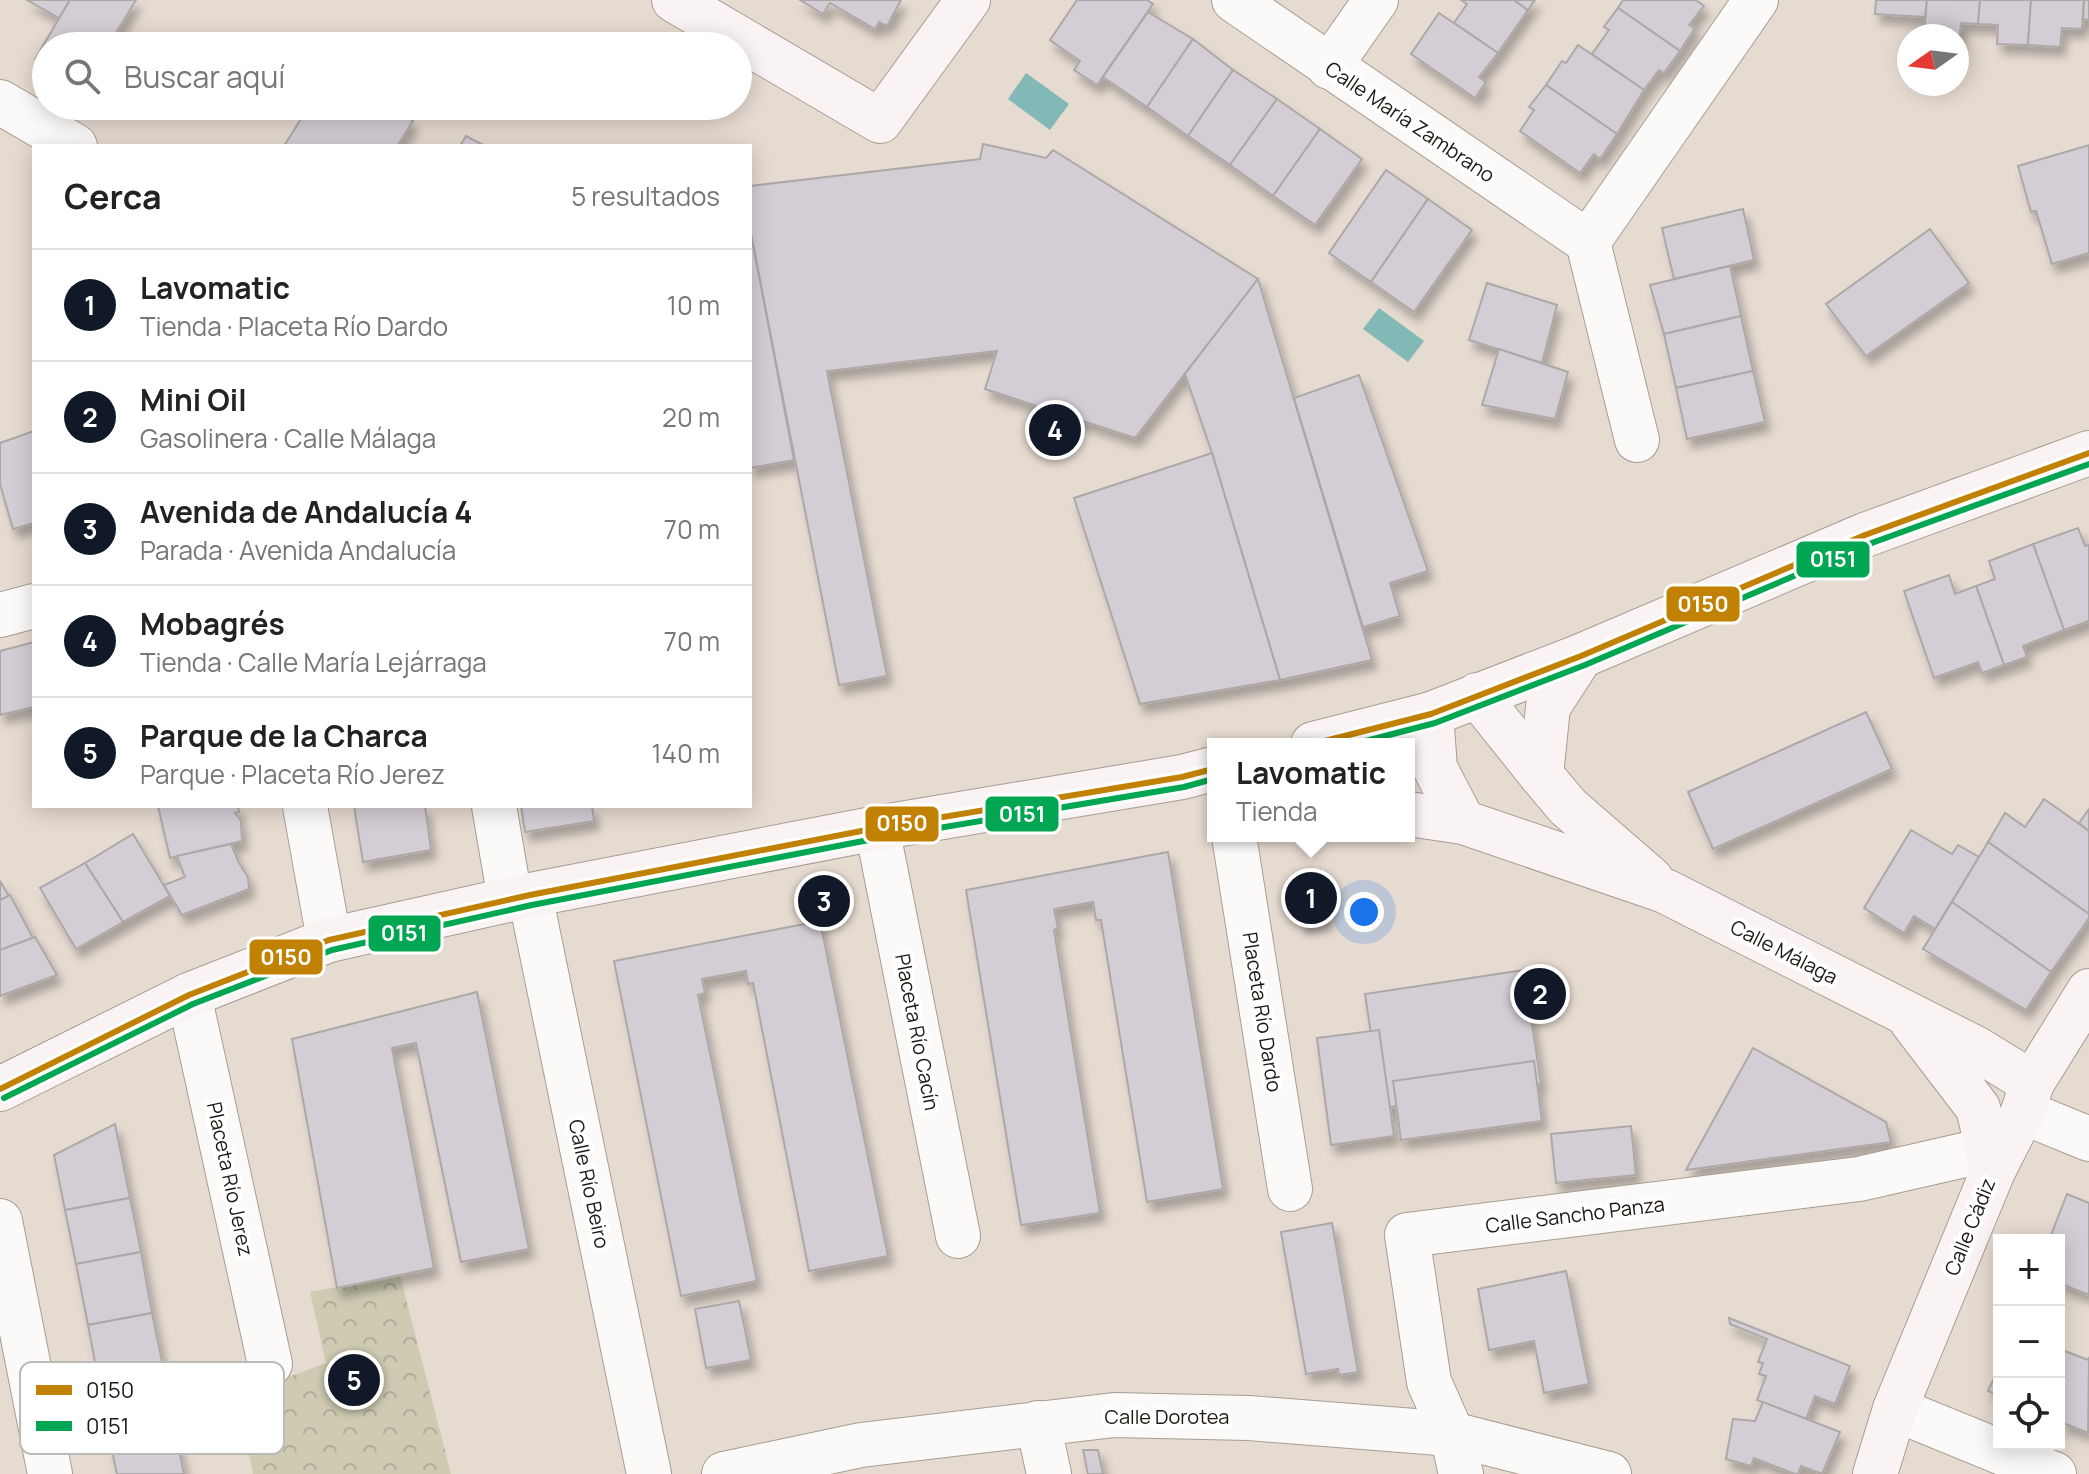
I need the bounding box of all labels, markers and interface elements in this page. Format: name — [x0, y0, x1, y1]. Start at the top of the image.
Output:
north arrow — [1897, 24, 1969, 96]
search box — [32, 32, 752, 120]
icon: search — [60, 54, 104, 98]
street label: Calle María Zambrano — [1320, 55, 1501, 189]
text: Buscar aquí — [124, 56, 285, 97]
text: Cerca — [64, 173, 162, 219]
text: 5 resultados — [571, 178, 720, 214]
text: Lavomatic — [140, 267, 290, 308]
text: 1 — [84, 287, 96, 323]
text: 10 m — [667, 287, 720, 323]
text: Tienda · Placeta Río Dardo — [140, 308, 448, 344]
text: Mini Oil — [140, 379, 247, 420]
text: 2 — [82, 399, 98, 435]
text: 20 m — [662, 399, 720, 435]
pin: 4 — [1029, 400, 1081, 460]
text: Gasolinera · Calle Málaga — [140, 420, 436, 456]
text: Avenida de Andalucía 4 — [140, 491, 472, 532]
text: 3 — [82, 511, 98, 547]
text: 70 m — [664, 511, 720, 547]
text: Parada · Avenida Andalucía — [140, 532, 456, 568]
line badge: 0151 — [1795, 540, 1871, 579]
text: 0151 — [1810, 544, 1856, 574]
line badge: 0150 — [1665, 585, 1741, 623]
text: 0150 — [1677, 589, 1729, 619]
text: Mobagrés — [140, 603, 285, 644]
text: 4 — [82, 623, 98, 659]
text: 70 m — [664, 623, 720, 659]
text: Tienda · Calle María Lejárraga — [140, 644, 487, 680]
text: Parque de la Charca — [140, 715, 428, 756]
text: 5 — [82, 735, 98, 771]
text: 140 m — [651, 735, 720, 771]
popup — [1207, 738, 1415, 842]
text: Lavomatic — [1236, 752, 1386, 793]
text: Parque · Placeta Río Jerez — [140, 756, 445, 792]
text: Tienda — [1236, 793, 1318, 829]
line badge: 0151 — [984, 795, 1060, 833]
text: 0151 — [999, 799, 1045, 829]
line badge: 0150 — [864, 805, 940, 843]
text: 0150 — [876, 808, 928, 838]
pin: 1 — [1285, 868, 1337, 928]
pin: 3 — [798, 871, 850, 931]
your location — [1344, 892, 1384, 932]
street label: Calle Málaga — [1726, 913, 1843, 990]
line badge: 0151 — [367, 914, 442, 953]
text: 0151 — [381, 918, 427, 948]
street label: Placeta Río Dardo — [1237, 930, 1289, 1094]
line badge: 0150 — [248, 938, 324, 976]
text: 0150 — [260, 942, 312, 972]
street label: Placeta Río Cacín — [889, 951, 946, 1113]
pin: 2 — [1514, 964, 1566, 1024]
street label: Placeta Río Jerez — [201, 1099, 260, 1258]
street label: Calle Río Beiro — [563, 1117, 616, 1251]
street label: Calle Cádiz — [1938, 1174, 2001, 1280]
street label: Calle Sancho Panza — [1484, 1190, 1666, 1239]
map controls — [1993, 1234, 2065, 1450]
button: + — [1993, 1234, 2065, 1306]
button: − — [1993, 1306, 2065, 1378]
pin: 5 — [328, 1350, 380, 1410]
legend — [20, 1362, 284, 1454]
text: 0150 — [86, 1375, 134, 1405]
button: locate — [1993, 1378, 2065, 1450]
street label: Calle Dorotea — [1105, 1403, 1229, 1430]
text: 0151 — [86, 1411, 129, 1441]

